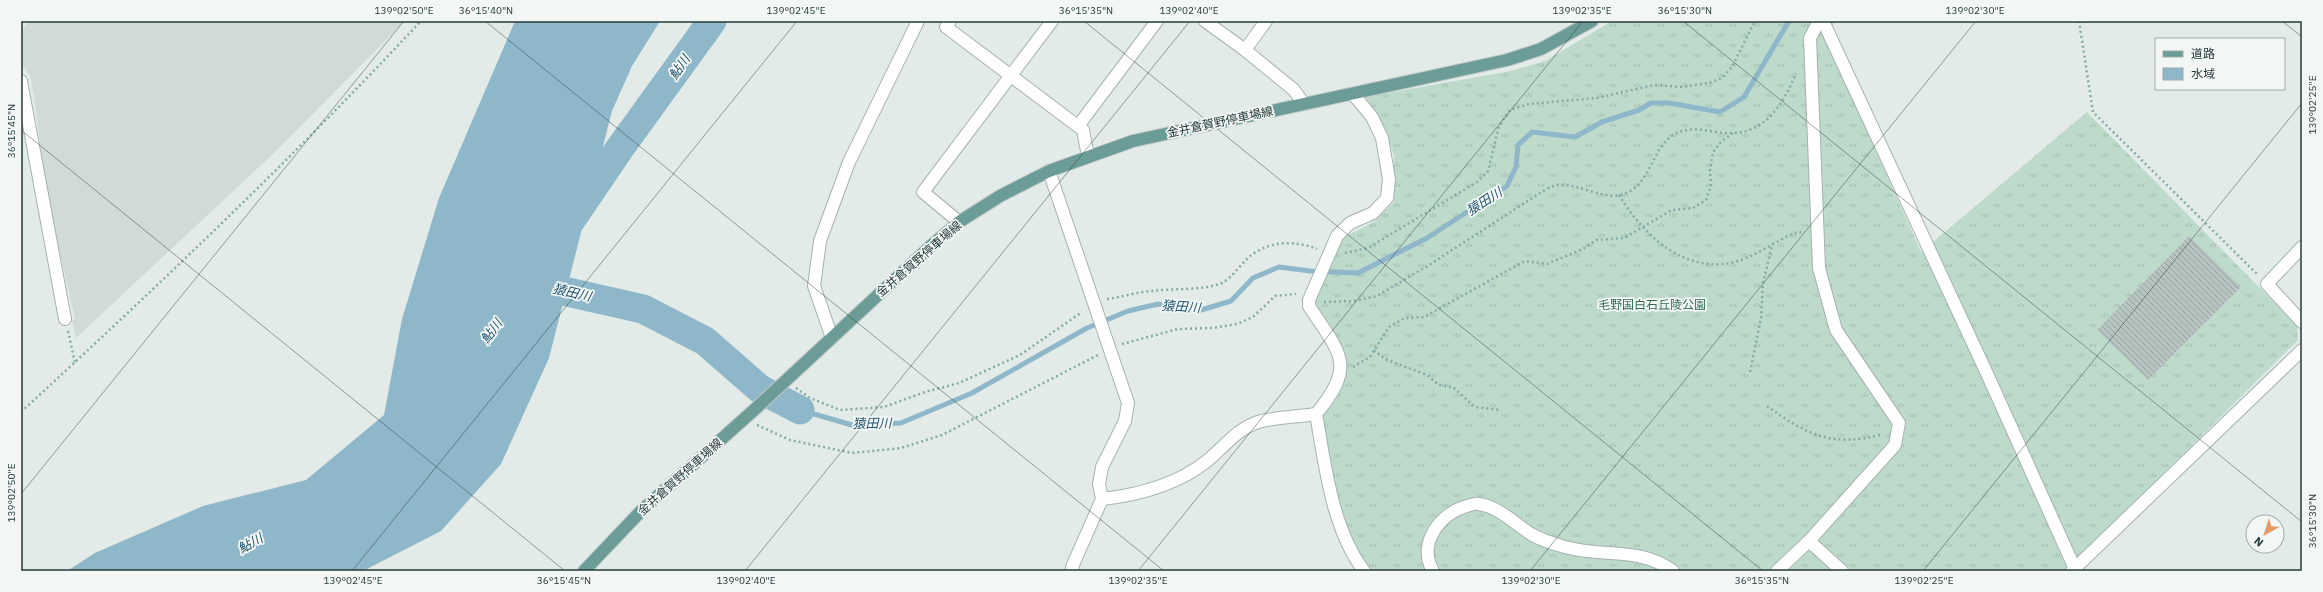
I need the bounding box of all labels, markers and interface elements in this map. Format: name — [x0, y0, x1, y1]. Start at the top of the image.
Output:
text: 139°02'50"E — [374, 4, 434, 17]
text: 36°15'40"N — [459, 4, 513, 17]
text: 139°02'45"E — [766, 4, 826, 17]
text: 36°15'35"N — [1059, 4, 1113, 17]
text: 139°02'40"E — [1159, 4, 1219, 17]
text: 139°02'35"E — [1552, 4, 1612, 17]
text: 36°15'30"N — [1658, 4, 1712, 17]
text: 139°02'30"E — [1945, 4, 2005, 17]
legend — [2155, 38, 2285, 90]
text: 道路 — [2191, 46, 2215, 61]
water label: 鮎川 — [665, 50, 695, 83]
text: 水域 — [2191, 66, 2215, 81]
text: 139°02'25"E — [2306, 75, 2319, 135]
street label: 金井倉賀野停車場線 — [1166, 103, 1274, 140]
text: 36°15'45"N — [5, 104, 18, 158]
water label: 猿田川 — [1463, 183, 1507, 219]
street label: 金井倉賀野停車場線 — [873, 218, 964, 300]
water label: 猿田川 — [551, 280, 595, 306]
water label: 猿田川 — [1161, 297, 1203, 316]
park label: 毛野国白石丘陵公園 — [1598, 297, 1706, 312]
water label: 鮎川 — [477, 314, 507, 347]
water label: 猿田川 — [852, 415, 894, 432]
street label: 金井倉賀野停車場線 — [635, 435, 725, 518]
text: 139°02'50"E — [5, 463, 18, 523]
text: 36°15'30"N — [2306, 494, 2319, 548]
north arrow — [2245, 514, 2285, 554]
water label: 鮎川 — [235, 529, 267, 557]
text: N — [2251, 534, 2266, 550]
text: 139°02'45"E — [323, 574, 383, 587]
text: 36°15'45"N — [537, 574, 591, 587]
text: 139°02'40"E — [716, 574, 776, 587]
text: 139°02'35"E — [1108, 574, 1168, 587]
text: 139°02'30"E — [1501, 574, 1561, 587]
text: 36°15'35"N — [1735, 574, 1789, 587]
text: 139°02'25"E — [1894, 574, 1954, 587]

